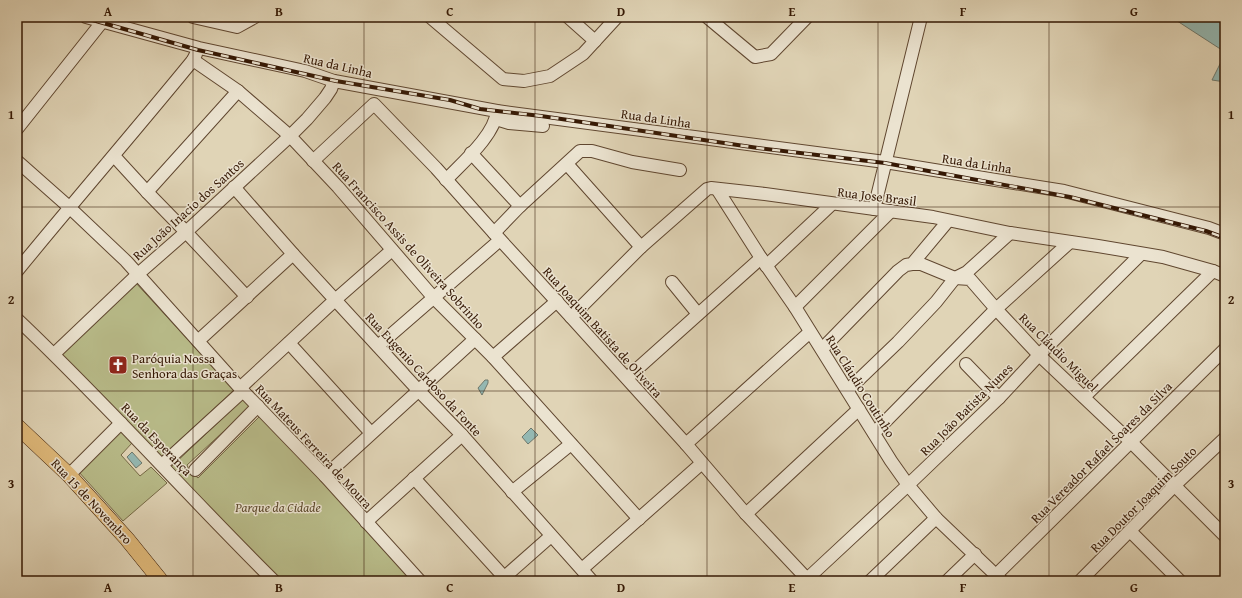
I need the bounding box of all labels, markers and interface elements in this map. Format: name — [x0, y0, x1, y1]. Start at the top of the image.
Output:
text: A — [104, 2, 113, 21]
text: B — [275, 2, 283, 21]
text: C — [446, 2, 454, 21]
text: D — [617, 2, 625, 21]
text: E — [789, 2, 796, 21]
text: F — [960, 2, 967, 21]
text: G — [1130, 2, 1138, 21]
street label: Rua da Linha — [302, 48, 375, 83]
street label: Rua da Linha — [620, 104, 693, 133]
text: 1 — [8, 105, 14, 124]
text: 1 — [1228, 105, 1234, 124]
street label: Rua da Linha — [941, 149, 1014, 179]
street label: Rua João Inacio dos Santos — [128, 154, 248, 265]
street label: Rua Francisco Assis de Oliveira Sobrinho — [328, 157, 489, 334]
street label: Rua Jose Brasil — [836, 182, 918, 211]
street label: Rua Joaquim Batista de Oliveira — [539, 263, 667, 403]
text: 2 — [8, 290, 15, 309]
text: 2 — [1228, 290, 1235, 309]
street label: Rua Eugenio Cardoso da Fonte — [361, 308, 486, 441]
street label: Rua Cláudio Miguel — [1015, 308, 1103, 396]
street label: Rua Cláudio Coutinho — [821, 331, 900, 442]
place label: Paróquia Nossa Senhora das Graças — [132, 349, 237, 383]
church icon: Paróquia Nossa Senhora das Graças — [107, 354, 129, 376]
street label: Rua João Batista Nunes — [916, 359, 1017, 460]
street label: Rua Vereador Rafael Soares da Silva — [1026, 377, 1177, 527]
street label: Rua Mateus Ferreira de Moura — [251, 380, 377, 513]
street label: Rua da Esperança — [117, 399, 197, 481]
street label: Rua Doutor Joaquim Souto — [1086, 442, 1201, 557]
street label: Rua 15 de Novembro — [47, 454, 137, 549]
text: 3 — [8, 474, 14, 493]
text: 3 — [1228, 474, 1234, 493]
park label: Parque da Cidade — [234, 498, 321, 517]
text: A — [104, 578, 113, 597]
text: B — [275, 578, 283, 597]
text: C — [446, 578, 454, 597]
text: D — [617, 578, 625, 597]
text: E — [789, 578, 796, 597]
text: F — [960, 578, 967, 597]
text: G — [1130, 578, 1138, 597]

